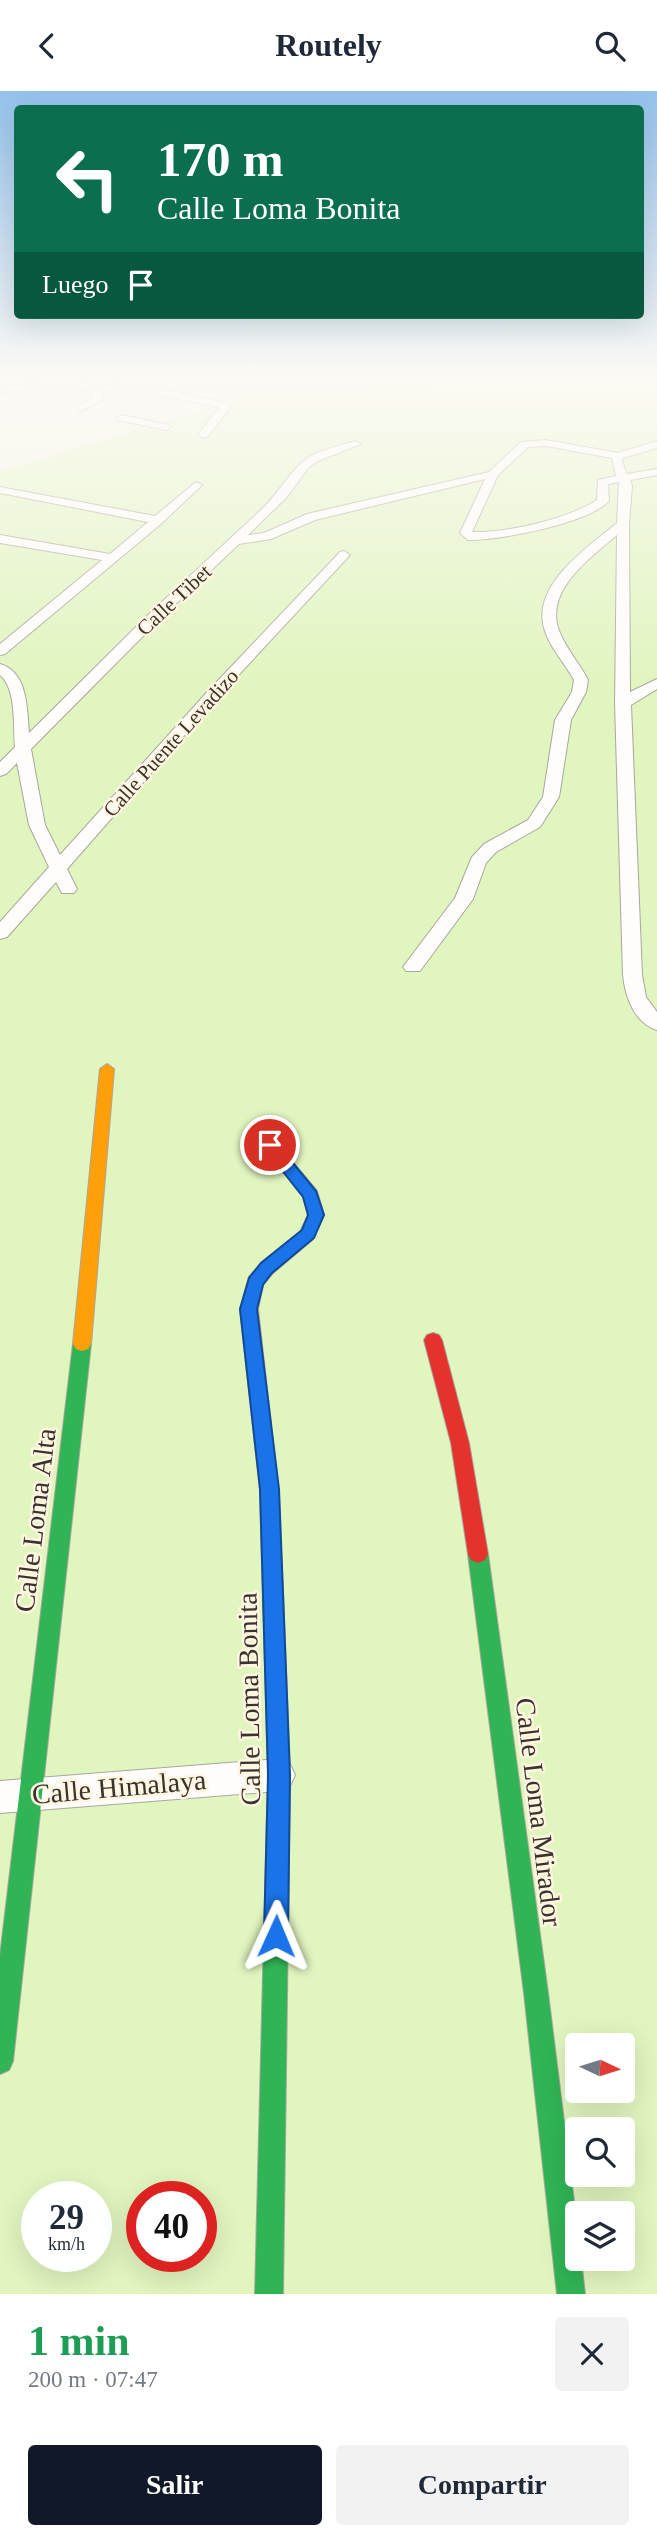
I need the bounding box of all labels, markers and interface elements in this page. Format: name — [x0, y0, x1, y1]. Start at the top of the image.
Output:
icon: back — [28, 27, 66, 65]
text: Routely — [275, 27, 382, 63]
icon: search — [591, 27, 629, 65]
text: 170 m — [157, 132, 284, 187]
icon: left — [42, 133, 133, 224]
text: Calle Loma Bonita — [157, 190, 401, 226]
icon: arrive — [122, 266, 160, 304]
text: Luego — [42, 270, 108, 299]
street label: Calle Tibet — [132, 559, 216, 640]
street label: Calle Puente Levadizo — [98, 664, 244, 822]
pin — [240, 1115, 300, 1175]
icon: arrive — [251, 1126, 289, 1164]
street label: Calle Loma Alta — [8, 1426, 62, 1614]
street label: Calle Loma Bonita — [232, 1592, 266, 1806]
street label: Calle Loma Mirador — [510, 1696, 568, 1929]
street label: Calle Himalaya — [31, 1764, 208, 1810]
position arrow — [239, 1899, 313, 1973]
north arrow — [565, 2033, 635, 2103]
map controls — [565, 2033, 635, 2271]
button: search — [565, 2117, 635, 2187]
speed limit sign: 40 — [126, 2181, 217, 2272]
text: 29 — [49, 2198, 84, 2237]
button: layers — [565, 2201, 635, 2271]
text: km/h — [48, 2234, 85, 2254]
button: close — [555, 2317, 629, 2391]
text: 1 min — [28, 2318, 130, 2364]
text: 200 m · 07:47 — [28, 2367, 158, 2392]
button: Salir — [28, 2445, 322, 2525]
button: Compartir — [336, 2445, 629, 2525]

